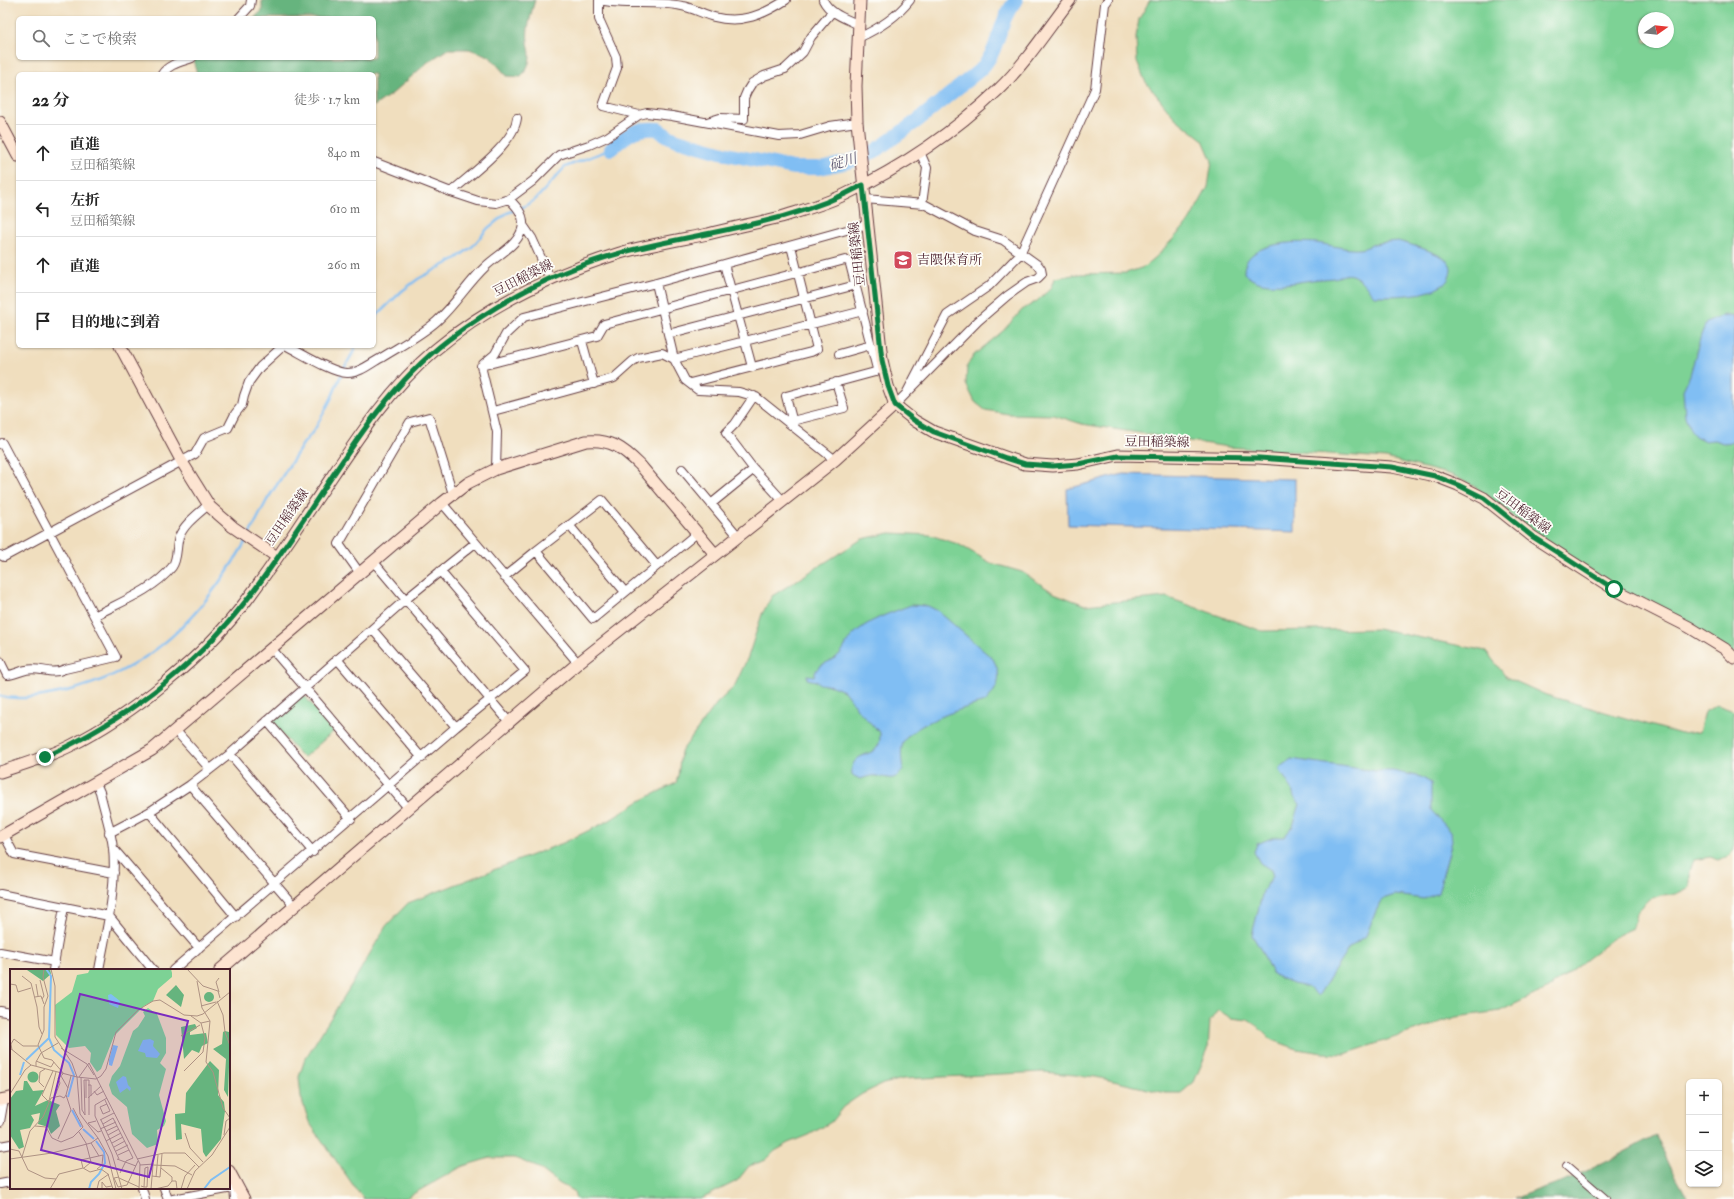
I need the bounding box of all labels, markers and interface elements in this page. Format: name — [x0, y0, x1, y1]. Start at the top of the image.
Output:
north arrow — [1638, 12, 1674, 48]
search box — [16, 16, 376, 60]
icon: search — [30, 27, 52, 49]
text: ここで検索 — [62, 30, 137, 49]
text: 22 分 — [32, 90, 70, 111]
text: 徒歩 · 1.7 km — [294, 92, 360, 108]
text: 直進 — [70, 135, 100, 154]
icon: ahead — [32, 142, 54, 164]
text: 840 m — [327, 145, 360, 161]
water label: 碇川 — [827, 149, 861, 174]
text: 豆田稲築線 — [70, 157, 135, 173]
text: 左折 — [70, 191, 100, 210]
icon: left — [32, 198, 54, 220]
text: 610 m — [329, 201, 360, 217]
text: 豆田稲築線 — [70, 213, 135, 229]
street label: 豆田稲築線 — [846, 221, 868, 287]
school or university icon: 吉隈保育所 — [892, 249, 914, 271]
place label: 吉隈保育所 — [917, 252, 982, 268]
icon: ahead — [32, 254, 54, 276]
street label: 豆田稲築線 — [490, 256, 556, 300]
text: 直進 — [70, 257, 100, 276]
text: 260 m — [327, 257, 360, 273]
icon: arrive — [32, 310, 54, 332]
text: 目的地に到着 — [70, 313, 160, 332]
street label: 豆田稲築線 — [1124, 433, 1190, 451]
street label: 豆田稲築線 — [1492, 485, 1554, 537]
street label: 豆田稲築線 — [262, 486, 312, 548]
route start — [1605, 580, 1623, 598]
route end — [36, 748, 54, 766]
inset map — [10, 969, 230, 1189]
map controls — [1686, 1079, 1722, 1187]
button: + — [1686, 1079, 1722, 1115]
button: − — [1686, 1115, 1722, 1151]
button: layers — [1686, 1151, 1722, 1187]

